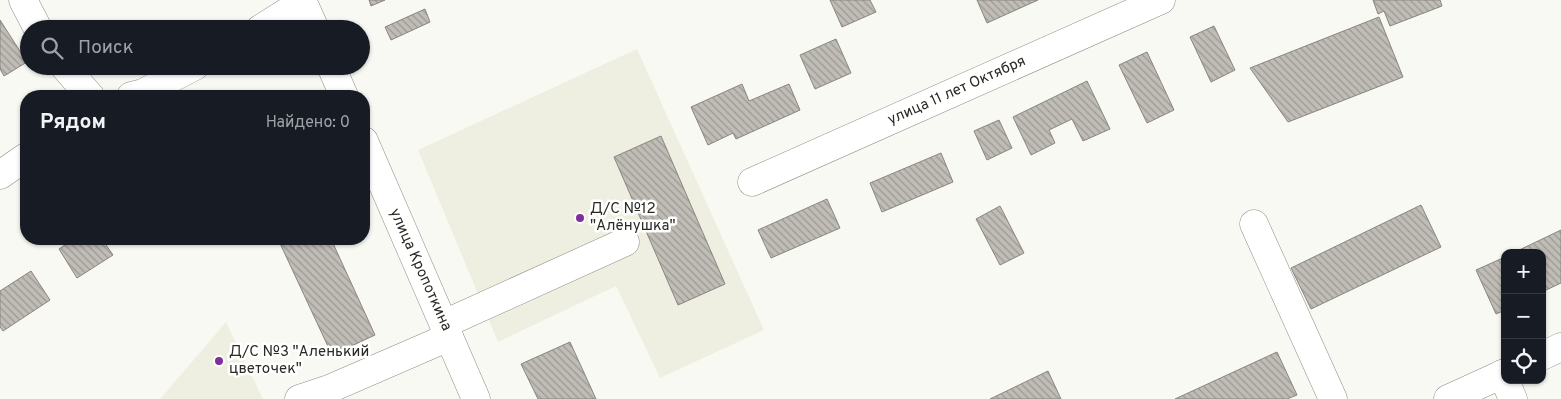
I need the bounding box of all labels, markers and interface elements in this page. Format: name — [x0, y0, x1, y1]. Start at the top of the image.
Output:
search box — [20, 20, 370, 75]
icon: search — [38, 34, 66, 62]
text: Поиск — [78, 36, 134, 60]
street label: улица 11 лет Октября — [885, 52, 1029, 130]
text: Рядом — [40, 109, 106, 136]
text: Найдено: 0 — [266, 113, 350, 133]
place label: Д/С №12 "Алёнушка" — [590, 200, 675, 236]
street label: улица Кропоткина — [384, 206, 456, 334]
marker: Д/С №12 "Алёнушка" — [574, 212, 586, 224]
map controls — [1501, 249, 1546, 384]
button: + — [1501, 249, 1546, 294]
button: − — [1501, 294, 1546, 339]
button: locate — [1501, 339, 1546, 384]
place label: Д/С №3 "Аленький цветочек" — [229, 343, 369, 379]
marker: Д/С №3 "Аленький цветочек" — [213, 355, 225, 367]

